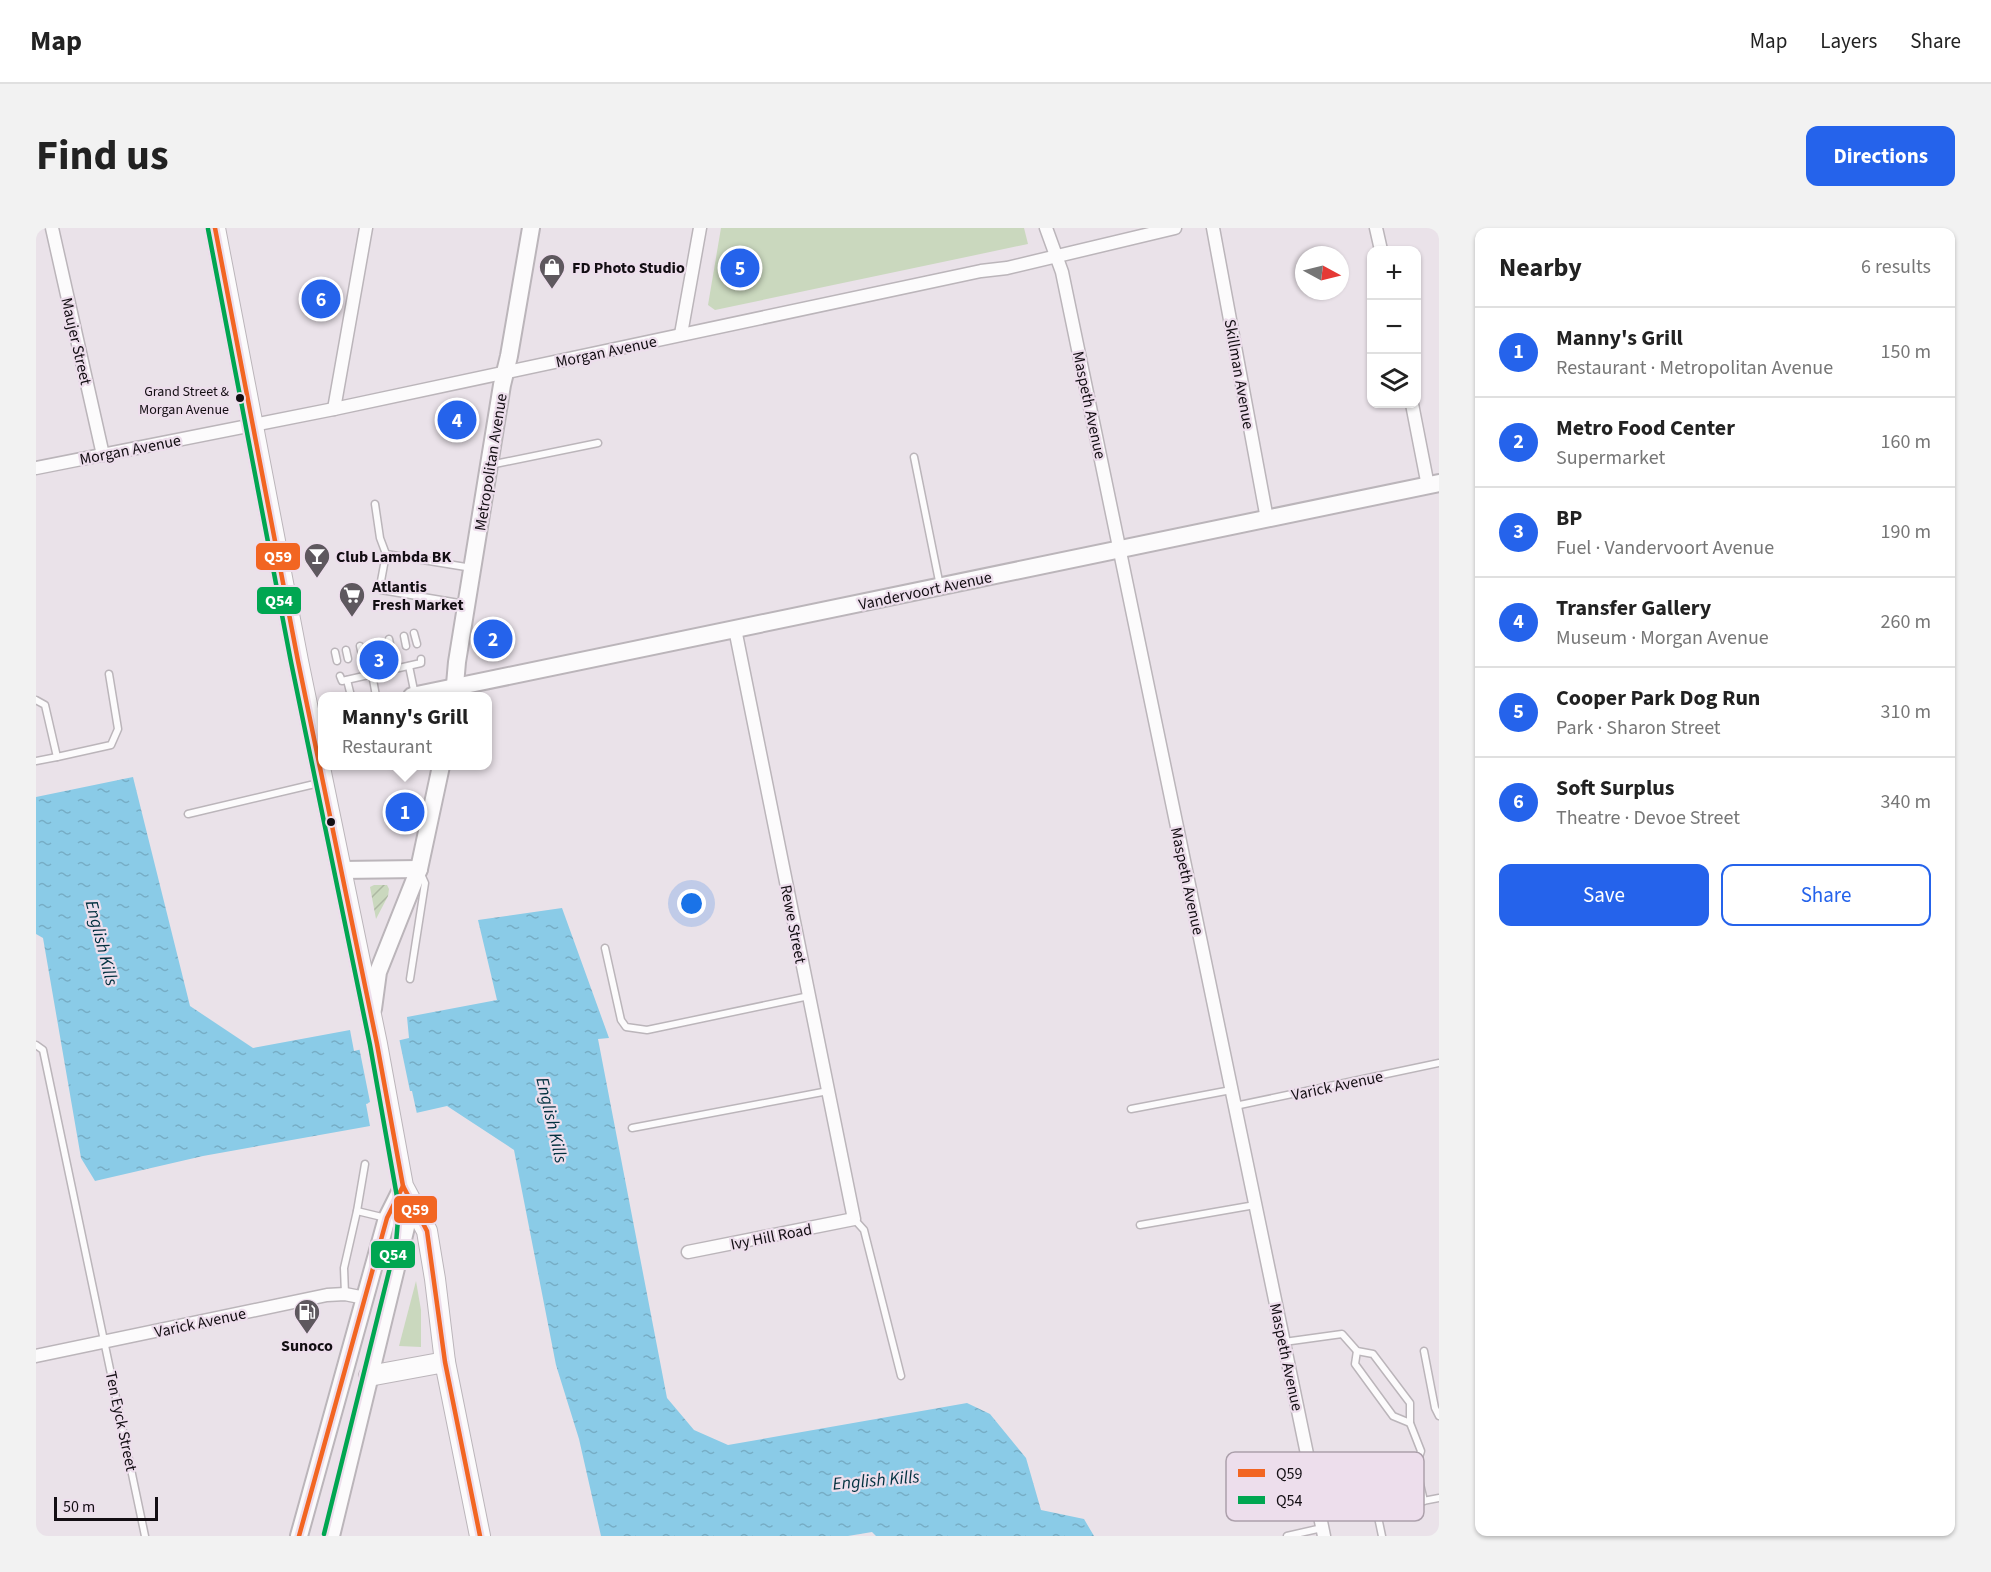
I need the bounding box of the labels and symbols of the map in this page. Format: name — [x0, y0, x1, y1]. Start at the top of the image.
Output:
pin: 5 — [720, 246, 760, 291]
north arrow — [1295, 246, 1349, 300]
shop icon: FD Photo Studio — [537, 252, 567, 290]
place label: FD Photo Studio — [572, 257, 685, 279]
pin: 6 — [302, 276, 340, 322]
street label: Maujer Street — [55, 295, 97, 388]
street label: Skillman Avenue — [1219, 318, 1260, 431]
street label: Morgan Avenue — [554, 331, 659, 373]
street label: Maspeth Avenue — [1067, 349, 1111, 461]
place label: Grand Street & Morgan Avenue — [139, 382, 229, 420]
marker: Grand Street & Morgan Avenue — [234, 392, 246, 404]
street label: Metropolitan Avenue — [469, 392, 513, 532]
pin: 4 — [438, 398, 476, 442]
street label: Morgan Avenue — [78, 429, 183, 471]
bar icon: Club Lambda BK — [302, 541, 332, 579]
line badge: Q59 — [255, 542, 301, 571]
text: Q59 — [264, 546, 292, 568]
place label: Club Lambda BK — [336, 546, 451, 568]
street label: Vandervoort Avenue — [857, 566, 994, 616]
place label: Atlantis Fresh Market — [371, 576, 464, 616]
supermarket icon: Atlantis Fresh Market — [337, 580, 367, 618]
line badge: Q54 — [256, 586, 302, 615]
text: Q54 — [265, 590, 293, 612]
pin: 2 — [474, 616, 512, 662]
pin: 3 — [360, 638, 398, 682]
pin: 1 — [386, 790, 424, 834]
unlabelled marker — [325, 816, 337, 828]
street label: Maspeth Avenue — [1165, 825, 1209, 937]
street label: Rewe Street — [775, 883, 812, 966]
your location — [677, 889, 706, 918]
water label: English Kills — [79, 898, 124, 989]
street label: Varick Avenue — [1289, 1066, 1385, 1106]
water label: English Kills — [529, 1075, 574, 1166]
line badge: Q59 — [393, 1195, 438, 1224]
text: Q59 — [401, 1199, 429, 1221]
street label: Ivy Hill Road — [729, 1218, 814, 1256]
line badge: Q54 — [370, 1240, 416, 1269]
text: Q54 — [379, 1244, 407, 1266]
fuel station icon: Sunoco — [292, 1297, 322, 1335]
street label: Maspeth Avenue — [1264, 1301, 1308, 1413]
street label: Varick Avenue — [152, 1303, 248, 1343]
place label: Sunoco — [281, 1335, 333, 1357]
street label: Ten Eyck Street — [100, 1369, 142, 1474]
legend — [1226, 1452, 1424, 1521]
text: Q59 — [1276, 1463, 1303, 1485]
water label: English Kills — [831, 1464, 921, 1497]
text: Q54 — [1276, 1490, 1303, 1512]
scale bar — [54, 1494, 158, 1522]

